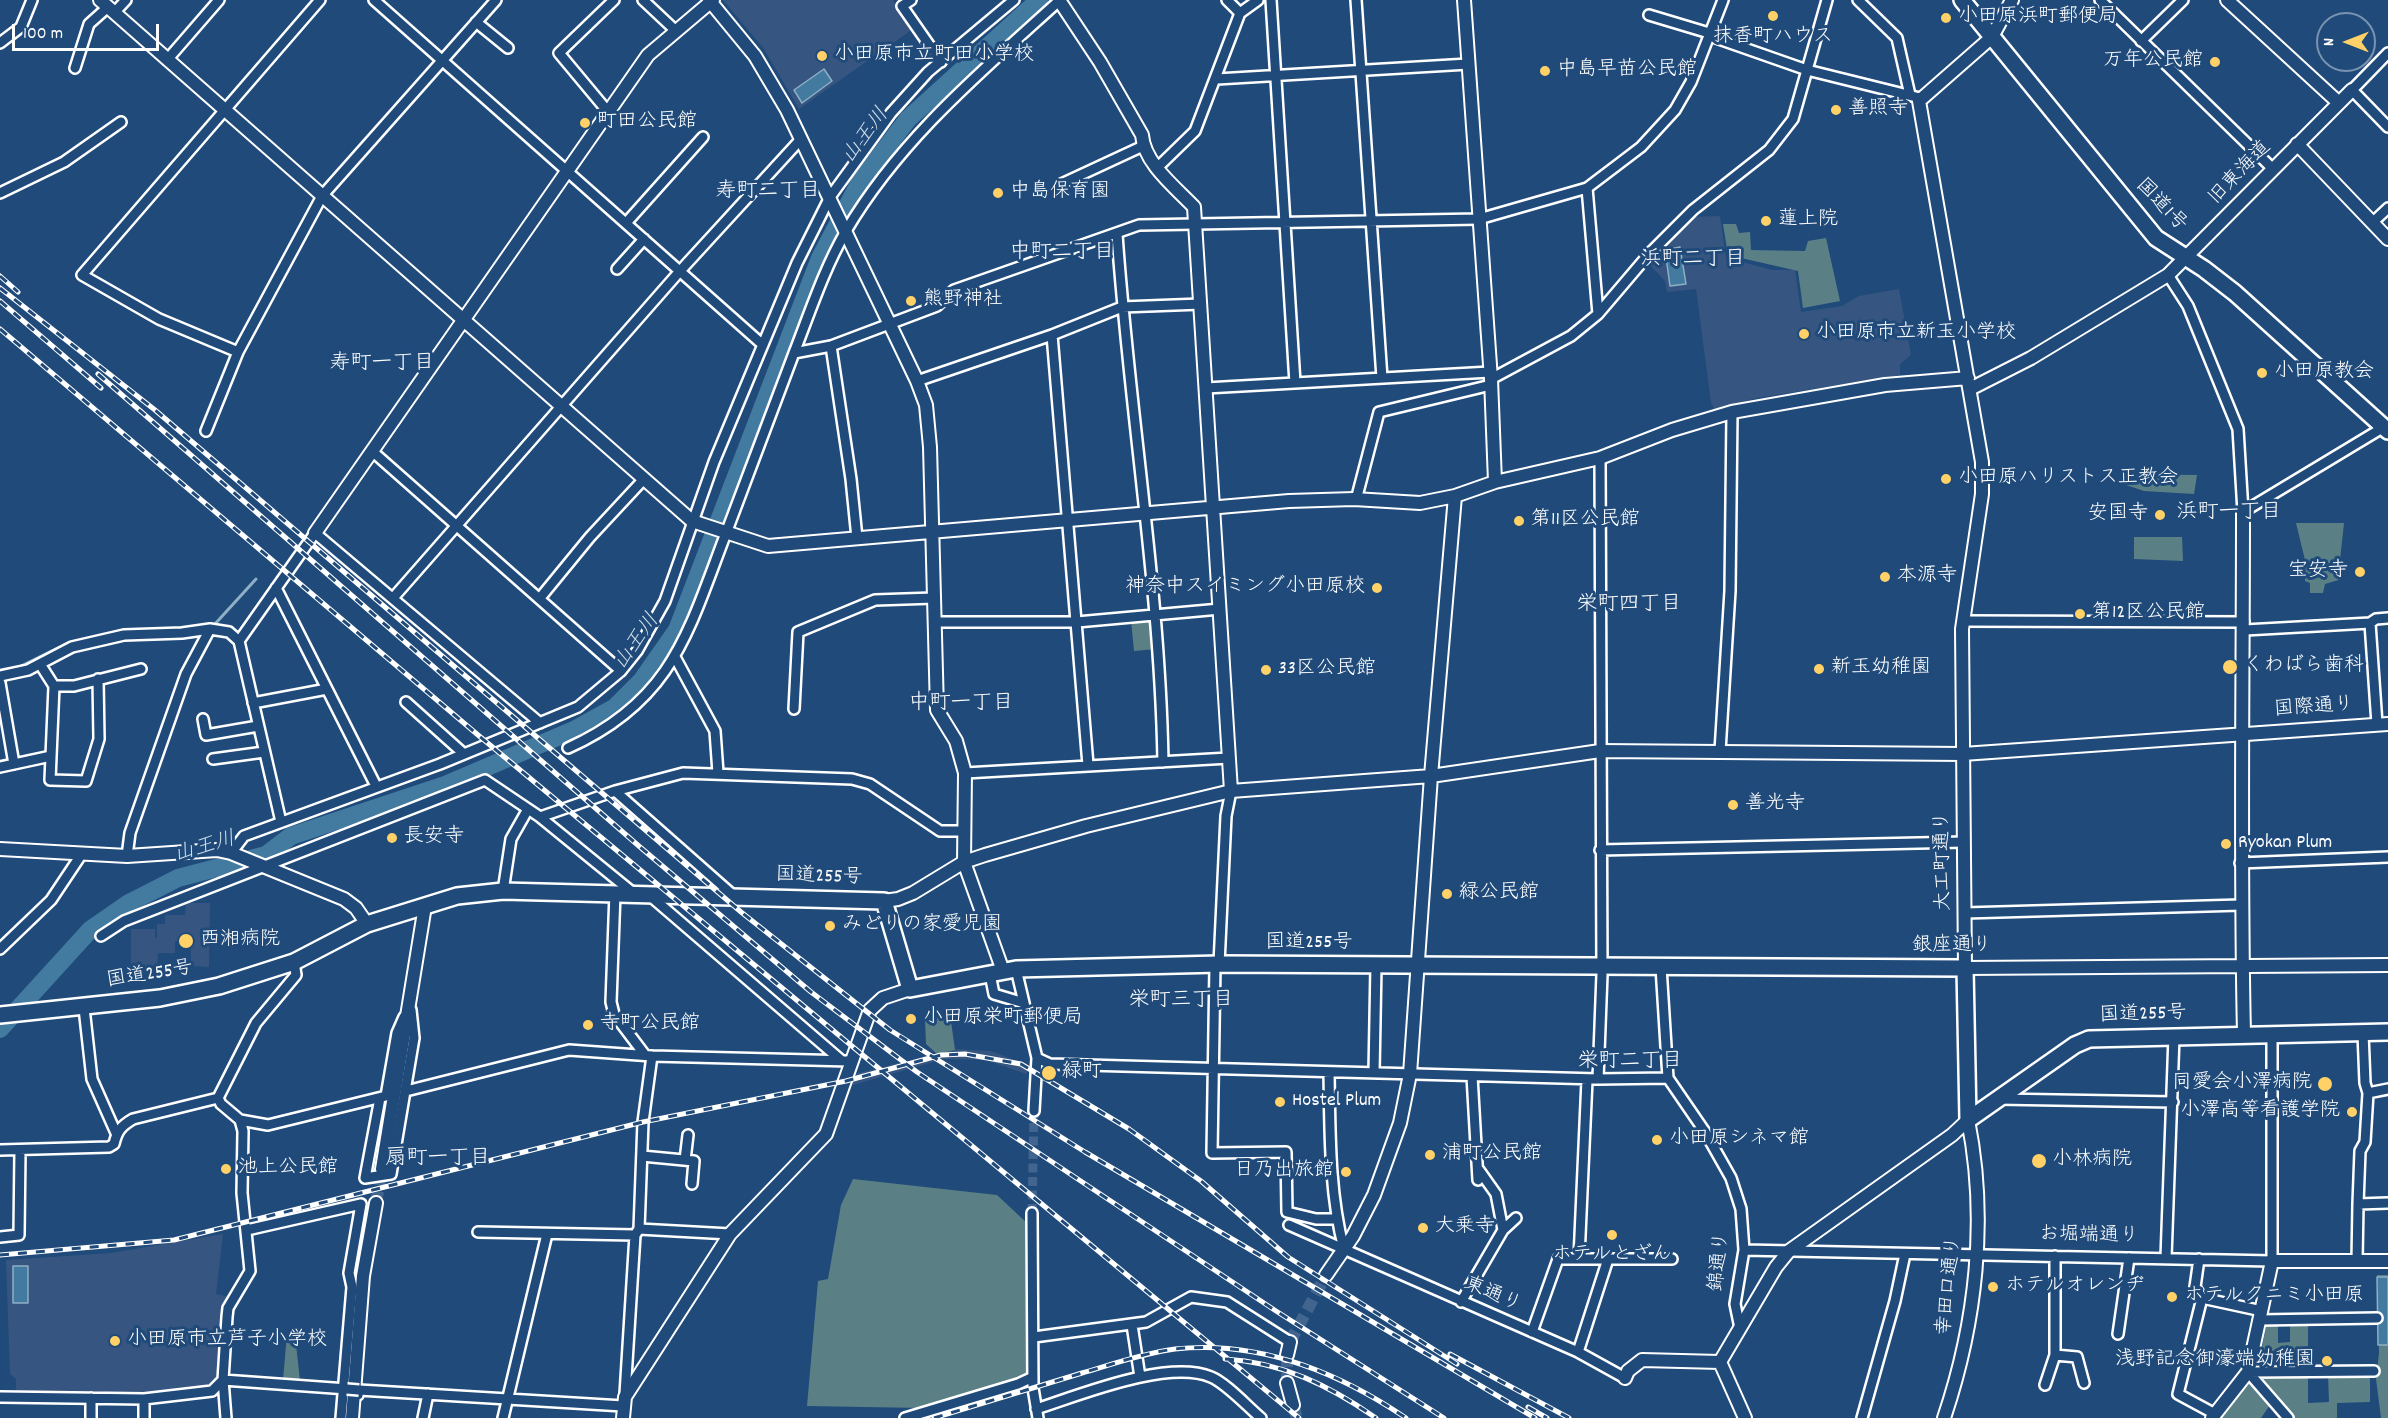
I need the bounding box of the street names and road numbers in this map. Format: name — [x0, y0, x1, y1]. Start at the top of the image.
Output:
street label: 旧東海道 — [2205, 137, 2277, 211]
street label: 国道1号 — [2129, 175, 2191, 237]
street label: 国際通り — [2273, 694, 2355, 724]
street label: 大工町通り — [1932, 811, 1958, 911]
street label: 国道255号 — [775, 864, 863, 892]
street label: 国道255号 — [1265, 932, 1353, 956]
street label: 銀座通り — [1912, 935, 1992, 959]
street label: 国道255号 — [105, 957, 195, 995]
street label: 国道255号 — [2099, 1002, 2187, 1030]
street label: お堀端通り — [2039, 1224, 2139, 1250]
street label: 錦通り — [1706, 1231, 1736, 1293]
street label: 幸田口通り — [1934, 1235, 1968, 1337]
street label: 東通り — [1460, 1273, 1524, 1319]

